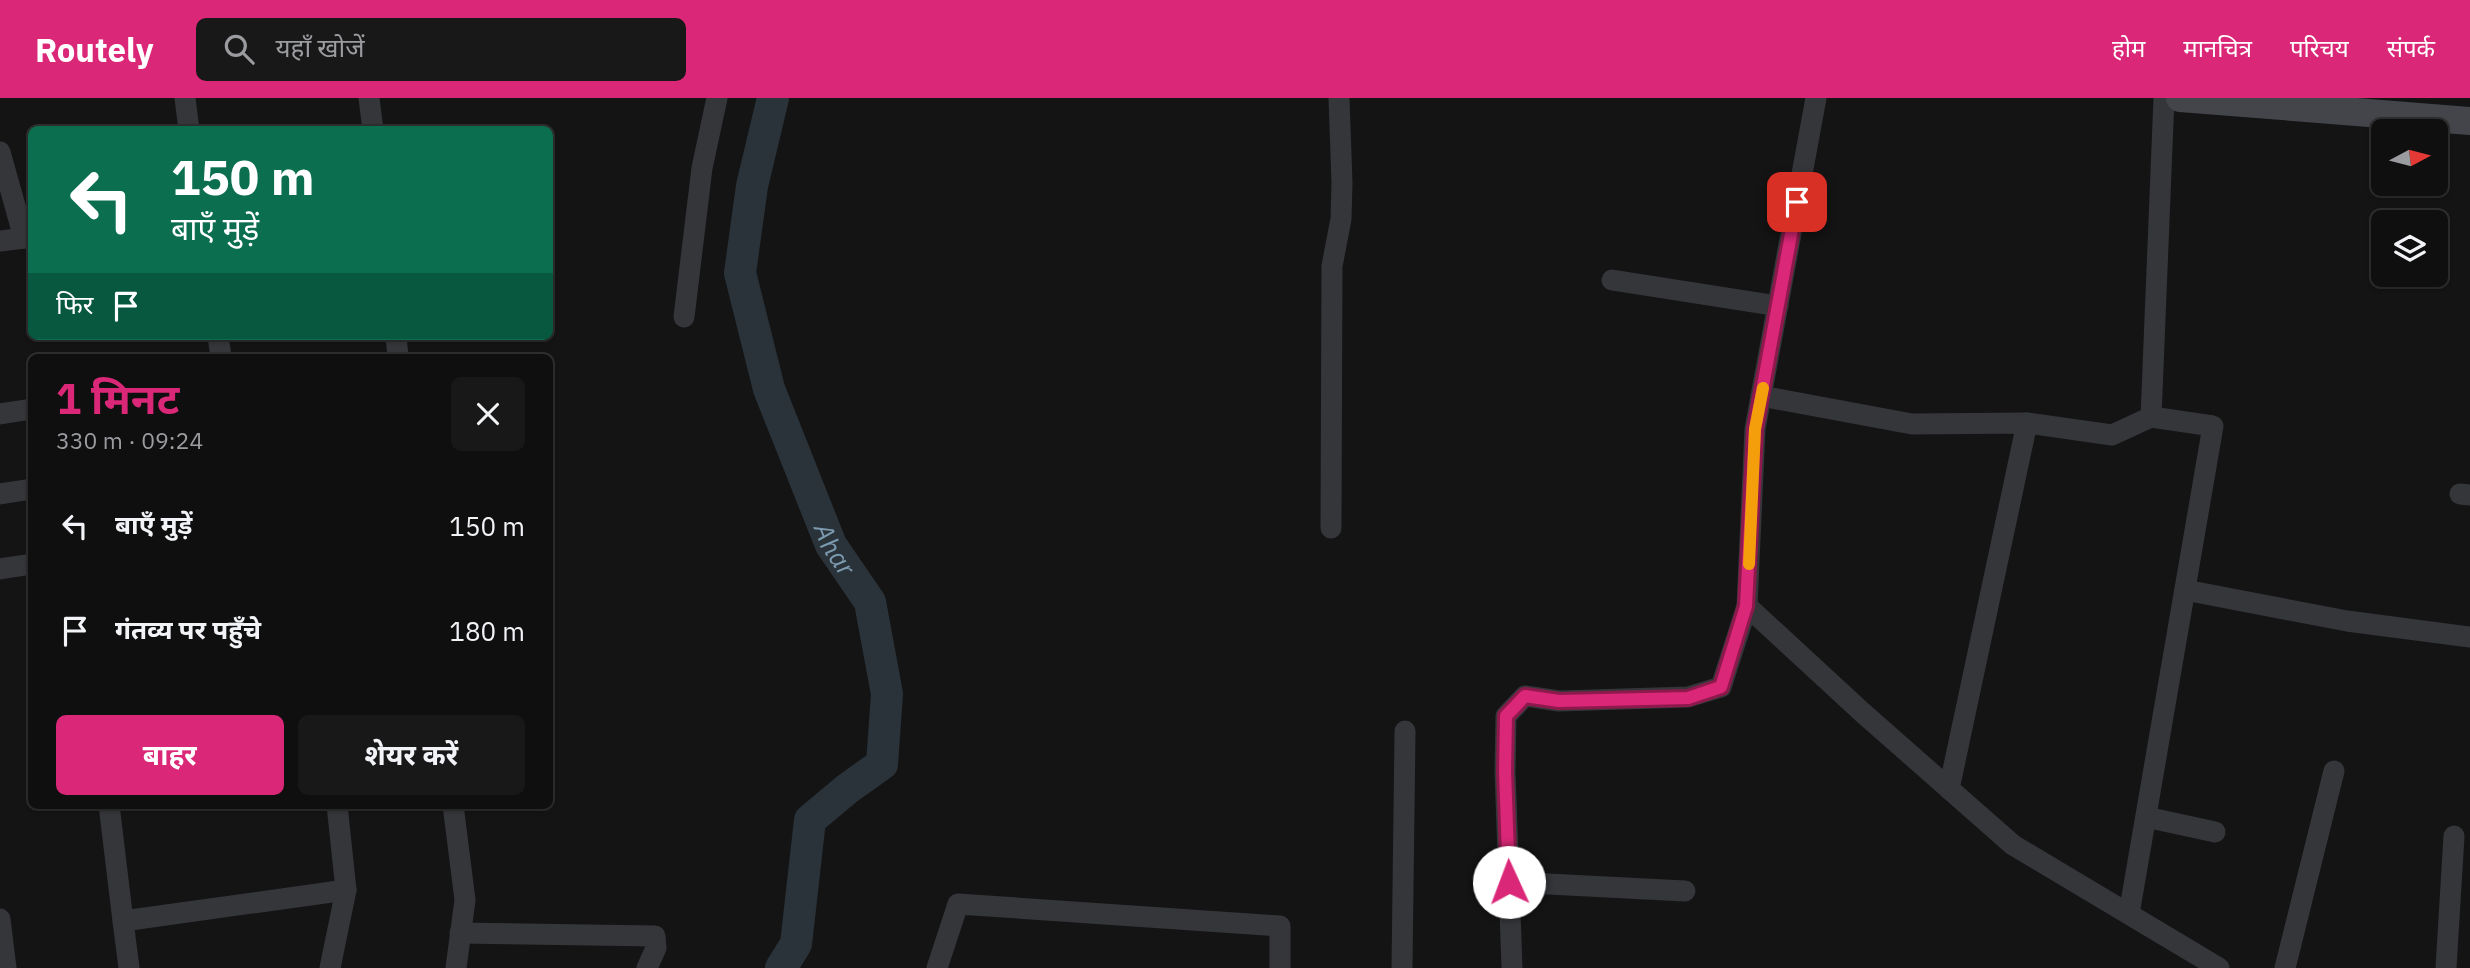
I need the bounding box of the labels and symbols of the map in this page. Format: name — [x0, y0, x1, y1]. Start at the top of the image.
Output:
north arrow — [2371, 119, 2448, 196]
pin — [1767, 172, 1827, 232]
water label: Ahar — [807, 517, 865, 583]
position arrow — [1472, 845, 1546, 919]

